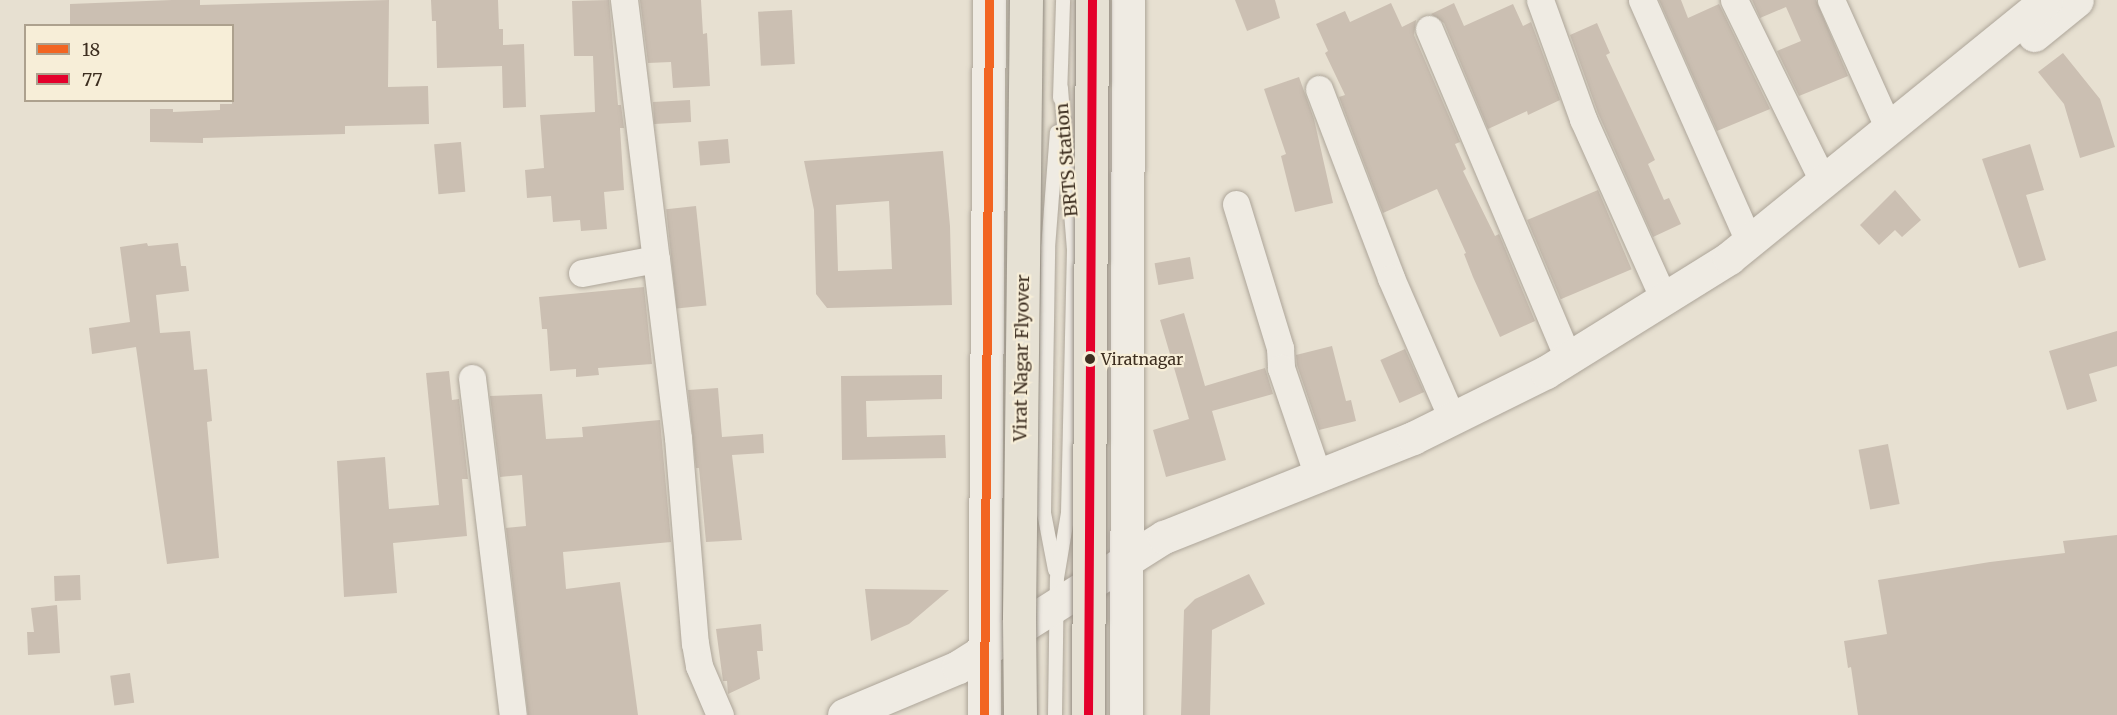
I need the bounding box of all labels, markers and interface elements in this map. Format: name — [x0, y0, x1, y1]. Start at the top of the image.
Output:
legend — [24, 24, 234, 102]
text: 18 — [82, 38, 100, 61]
text: 77 — [82, 68, 102, 91]
street label: BRTS Station — [1051, 102, 1083, 218]
street label: Virat Nagar Flyover — [1010, 274, 1034, 442]
place label: Viratnagar — [1101, 349, 1183, 369]
marker: Viratnagar — [1084, 353, 1096, 365]

